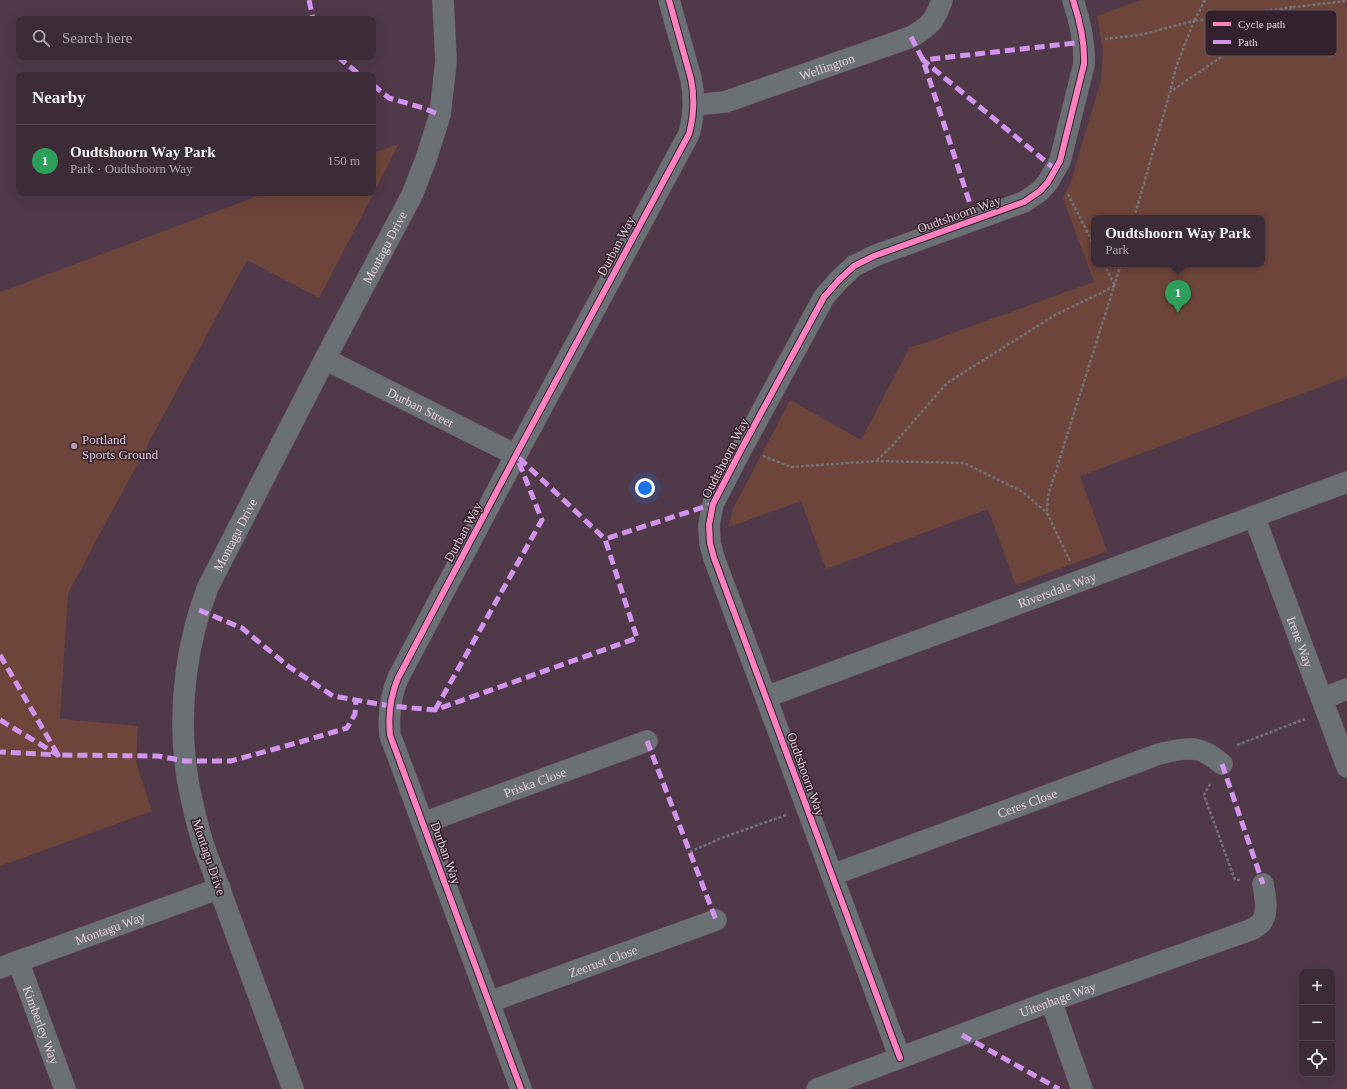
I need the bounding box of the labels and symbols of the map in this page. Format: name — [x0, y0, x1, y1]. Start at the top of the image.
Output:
legend — [1205, 10, 1337, 56]
text: Cycle path — [1238, 18, 1286, 30]
text: Path — [1238, 36, 1258, 48]
street label: Wellington — [797, 50, 857, 83]
street label: Oudtshoorn Way — [915, 192, 1003, 236]
street label: Montagu Drive — [359, 208, 410, 286]
street label: Durban Way — [594, 213, 638, 278]
pin: 1 — [1165, 280, 1191, 313]
street label: Durban Street — [385, 384, 457, 430]
street label: Oudtshoorn Way — [698, 415, 752, 501]
place label: Portland Sports Ground — [82, 432, 159, 462]
marker: Portland Sports Ground — [69, 441, 79, 451]
your location — [635, 478, 655, 498]
street label: Montagu Drive — [210, 495, 260, 574]
street label: Durban Way — [441, 499, 485, 564]
street label: Riversdale Way — [1016, 568, 1098, 611]
street label: Irene Way — [1284, 614, 1317, 670]
street label: Oudtshoorn Way — [784, 730, 828, 818]
street label: Priska Close — [501, 764, 568, 800]
street label: Ceres Close — [995, 785, 1059, 821]
street label: Montagu Drive — [189, 817, 229, 897]
street label: Durban Way — [428, 820, 464, 887]
street label: Montagu Way — [73, 908, 148, 948]
street label: Zeerust Close — [566, 942, 639, 980]
street label: Uitenhage Way — [1017, 978, 1098, 1020]
street label: Kimberley Way — [20, 984, 63, 1066]

